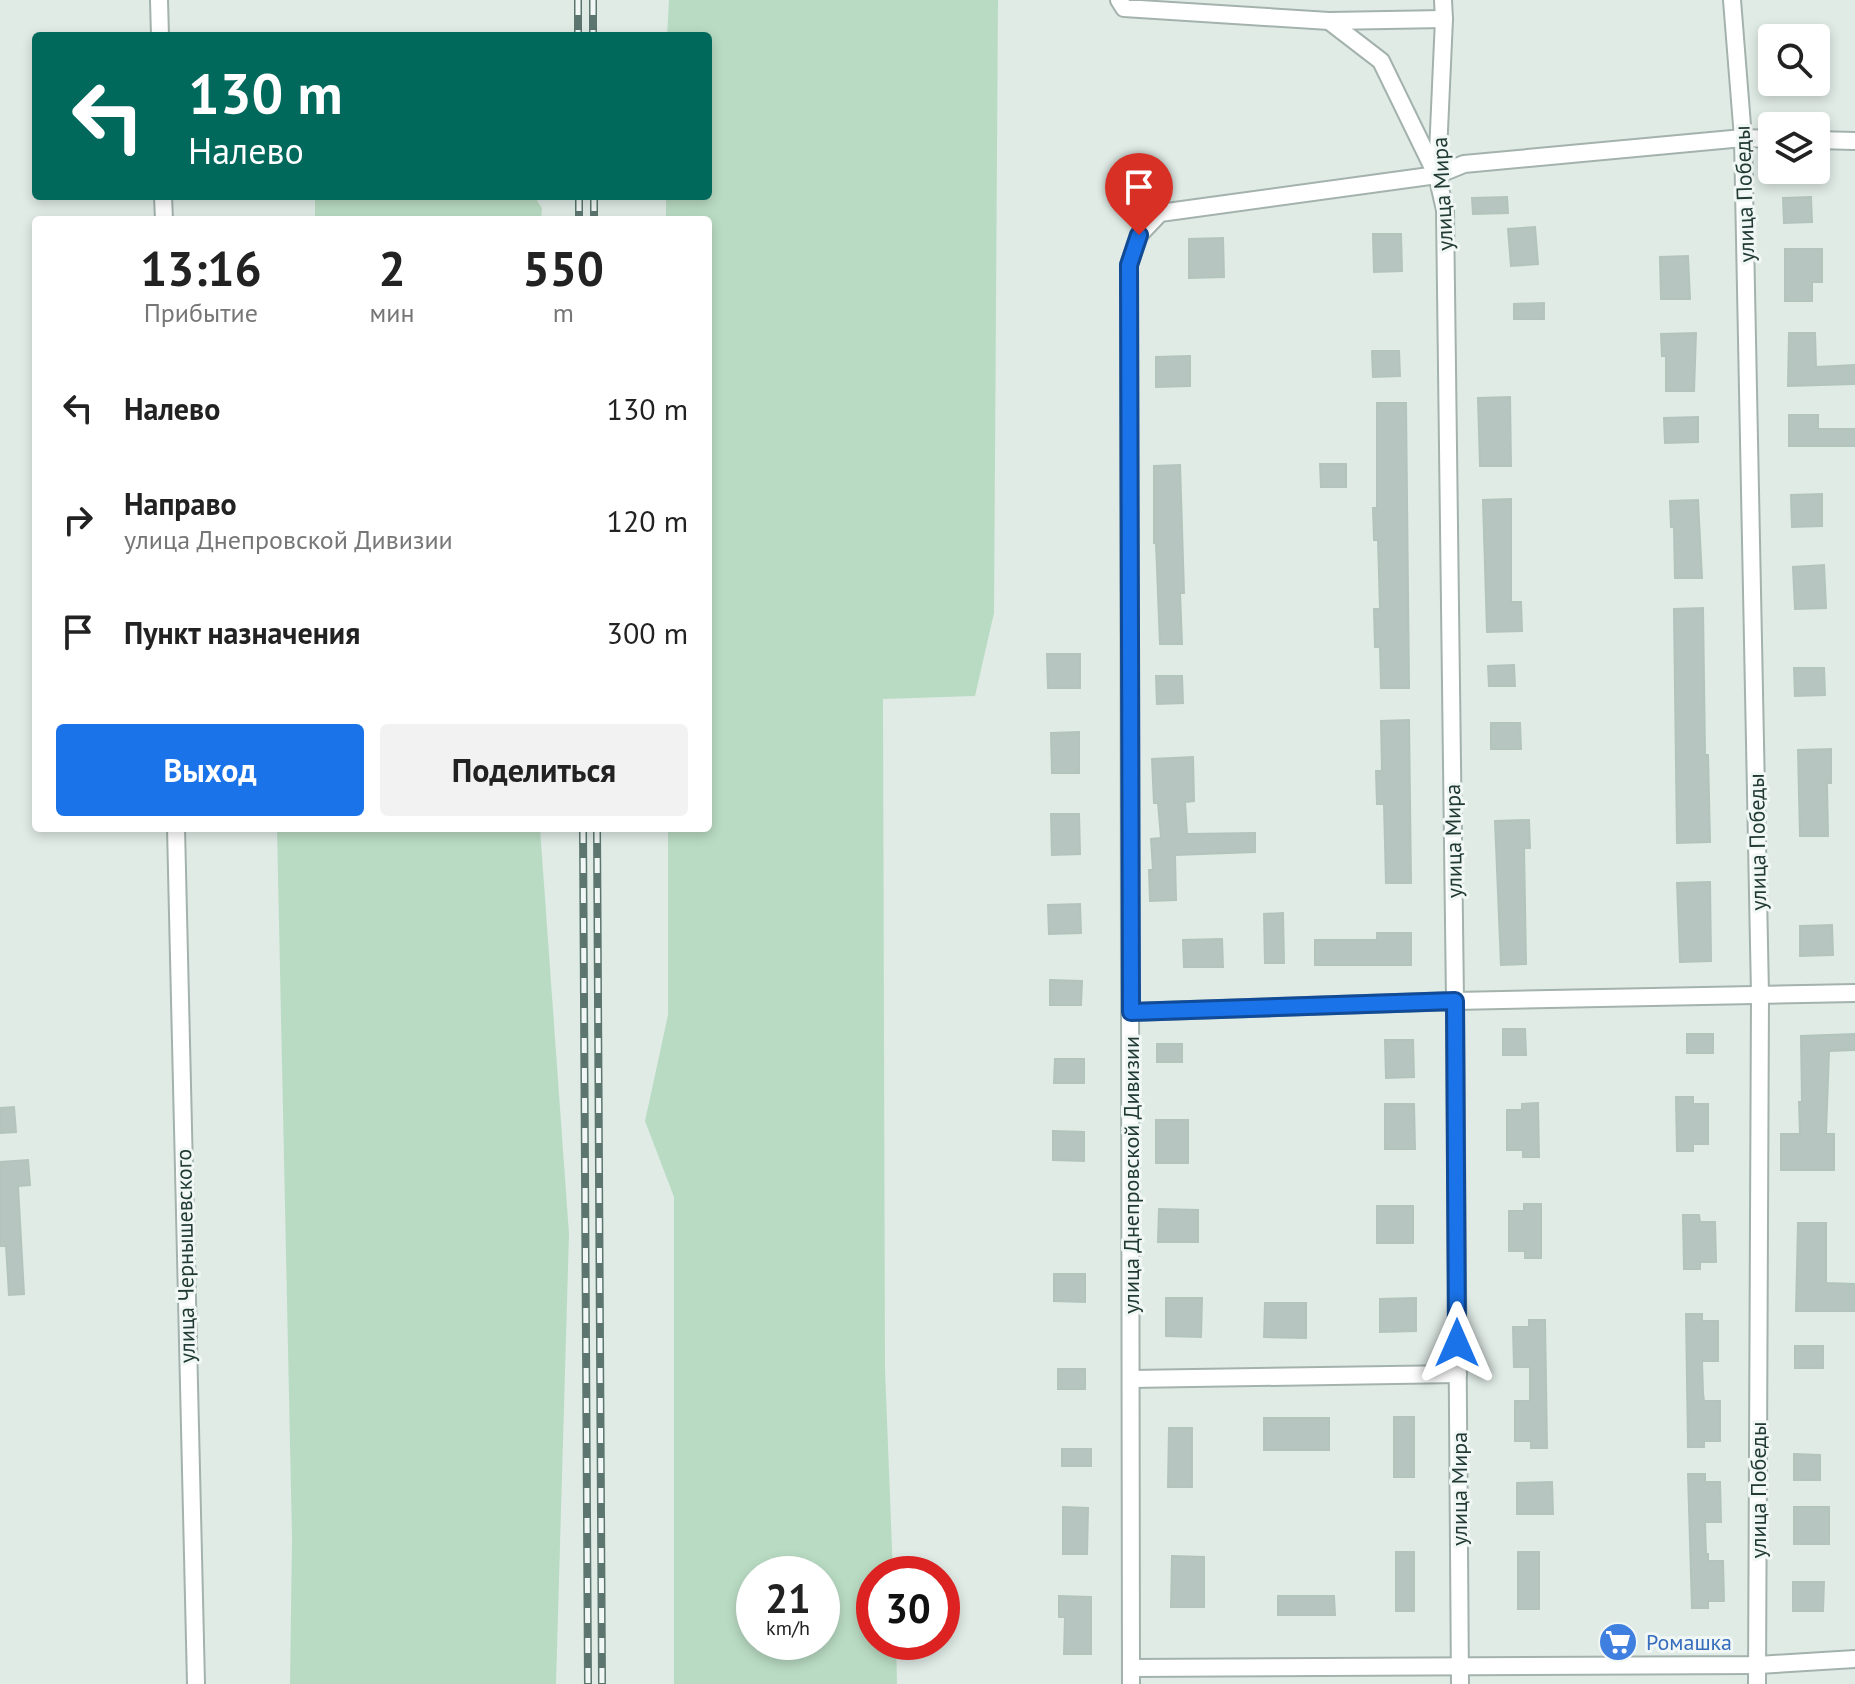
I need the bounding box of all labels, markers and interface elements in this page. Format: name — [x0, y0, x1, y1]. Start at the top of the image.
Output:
map controls — [1758, 24, 1830, 184]
button: search — [1758, 24, 1830, 96]
text: 130 m — [188, 57, 343, 129]
icon: left — [56, 64, 160, 168]
button: layers — [1758, 112, 1830, 184]
street label: улица Победы — [1728, 125, 1760, 263]
text: Налево — [188, 127, 304, 174]
street label: улица Мира — [1425, 136, 1459, 252]
pin — [1105, 153, 1173, 235]
icon: arrive — [1117, 165, 1161, 209]
text: 13:16 — [140, 237, 262, 299]
text: 2 — [378, 237, 406, 299]
text: 550 — [522, 237, 604, 299]
text: Прибытие — [144, 296, 258, 329]
text: мин — [370, 296, 415, 329]
text: m — [553, 296, 574, 329]
icon: left — [56, 386, 100, 430]
text: Налево — [124, 389, 220, 428]
text: 130 m — [607, 389, 688, 428]
text: Направо — [124, 484, 237, 523]
icon: right — [56, 498, 100, 542]
text: 120 m — [607, 501, 688, 540]
text: улица Днепровской Дивизии — [124, 523, 453, 556]
icon: arrive — [56, 610, 100, 654]
text: Пункт назначения — [124, 613, 360, 652]
text: 300 m — [607, 613, 688, 652]
button: Выход — [56, 724, 364, 816]
button: Поделиться — [380, 724, 688, 816]
street label: улица Победы — [1742, 773, 1772, 911]
street label: улица Мира — [1438, 784, 1468, 898]
street label: улица Днепровской Дивизии — [1117, 1036, 1145, 1314]
street label: улица Чернышевского — [169, 1148, 201, 1364]
position arrow — [1415, 1301, 1499, 1385]
street label: улица Победы — [1744, 1421, 1772, 1559]
street label: улица Мира — [1445, 1432, 1473, 1546]
speed limit sign: 30 — [856, 1556, 960, 1660]
text: 21 — [765, 1572, 811, 1624]
text: km/h — [766, 1615, 810, 1641]
supermarket icon: Ромашка — [1597, 1621, 1639, 1663]
place label: Ромашка — [1646, 1628, 1732, 1656]

